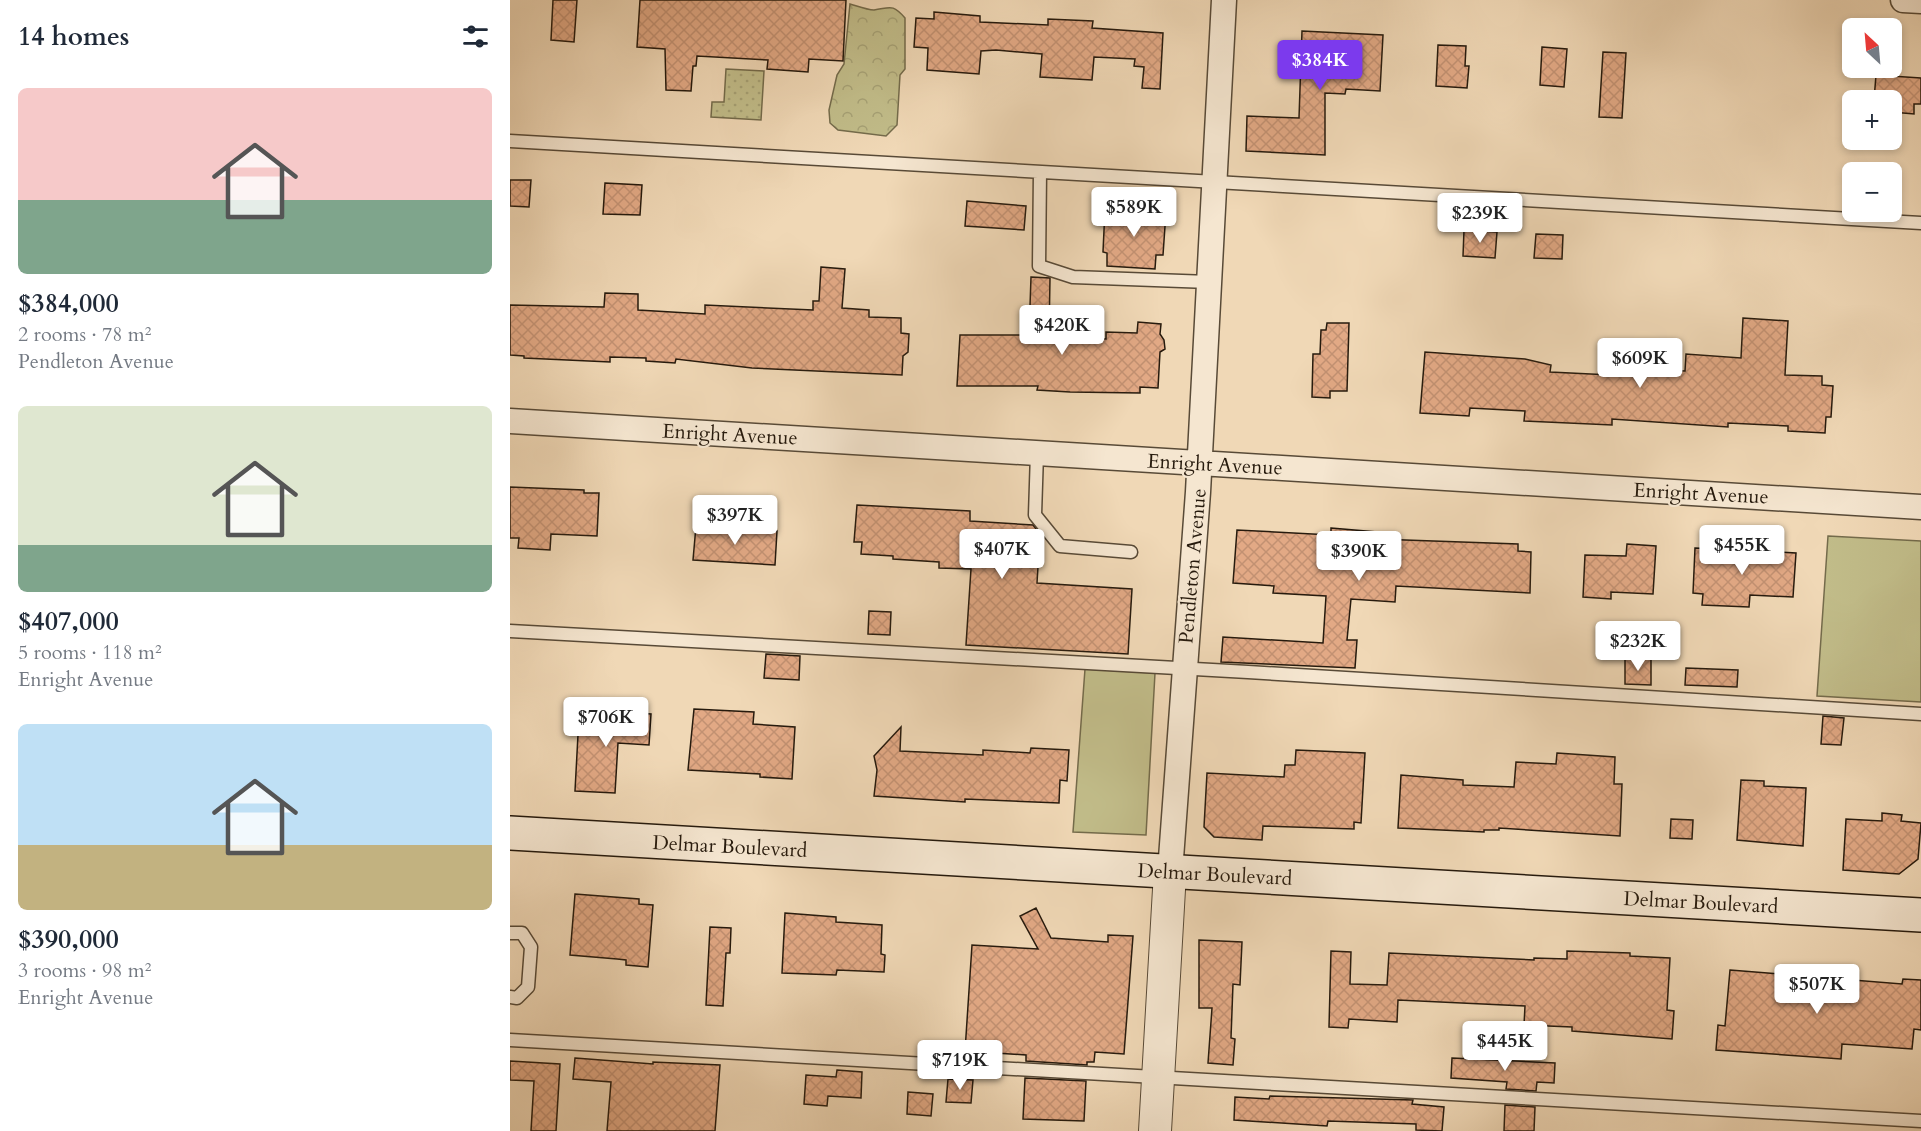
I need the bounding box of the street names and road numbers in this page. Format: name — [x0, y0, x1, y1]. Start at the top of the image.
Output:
street label: Enright Avenue — [662, 417, 798, 452]
street label: Enright Avenue — [1147, 447, 1283, 482]
street label: Enright Avenue — [1633, 476, 1769, 511]
street label: Pendleton Avenue — [1172, 487, 1213, 645]
street label: Delmar Boulevard — [652, 829, 808, 864]
street label: Delmar Boulevard — [1137, 857, 1293, 892]
street label: Delmar Boulevard — [1623, 885, 1779, 920]

